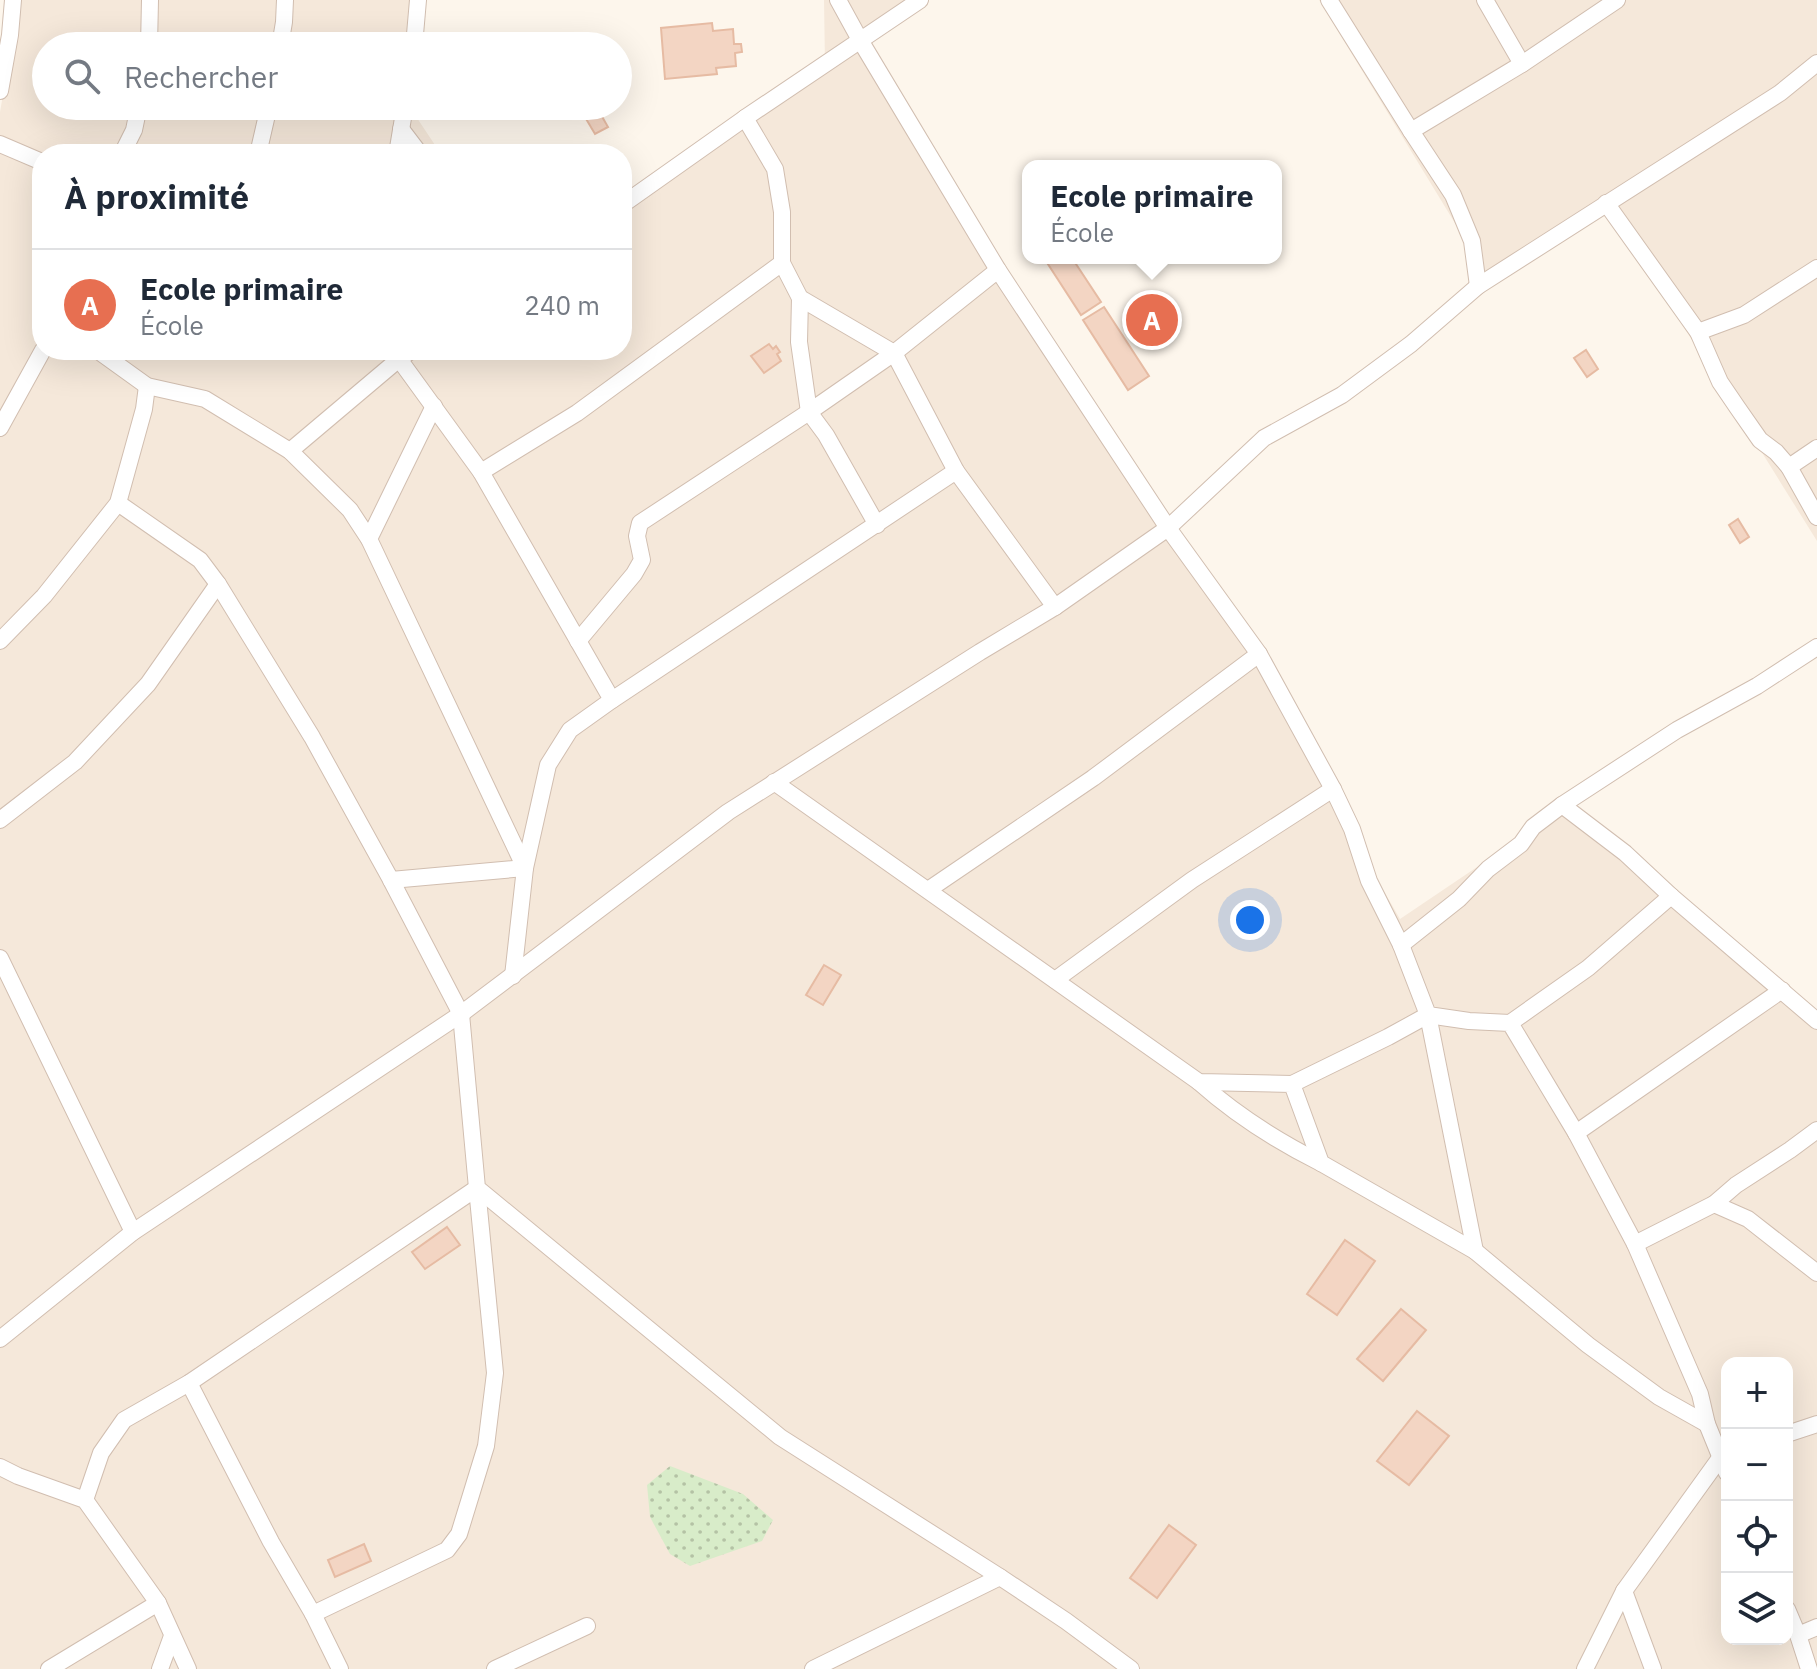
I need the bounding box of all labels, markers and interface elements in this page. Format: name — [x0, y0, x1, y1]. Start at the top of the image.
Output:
search box — [32, 32, 632, 120]
icon: search — [60, 54, 104, 98]
text: Rechercher — [124, 57, 278, 96]
popup — [1022, 160, 1282, 264]
text: À proximité — [64, 174, 249, 218]
text: Ecole primaire — [1050, 176, 1254, 215]
text: École — [1050, 215, 1114, 249]
text: Ecole primaire — [140, 269, 343, 308]
text: A — [81, 288, 99, 322]
text: 240 m — [524, 288, 600, 322]
pin: A — [1126, 290, 1178, 350]
text: École — [140, 308, 204, 342]
your location — [1230, 900, 1270, 940]
map controls — [1721, 1357, 1793, 1645]
button: + — [1721, 1357, 1793, 1429]
button: − — [1721, 1429, 1793, 1501]
button: locate — [1721, 1501, 1793, 1573]
button: layers — [1721, 1573, 1793, 1645]

